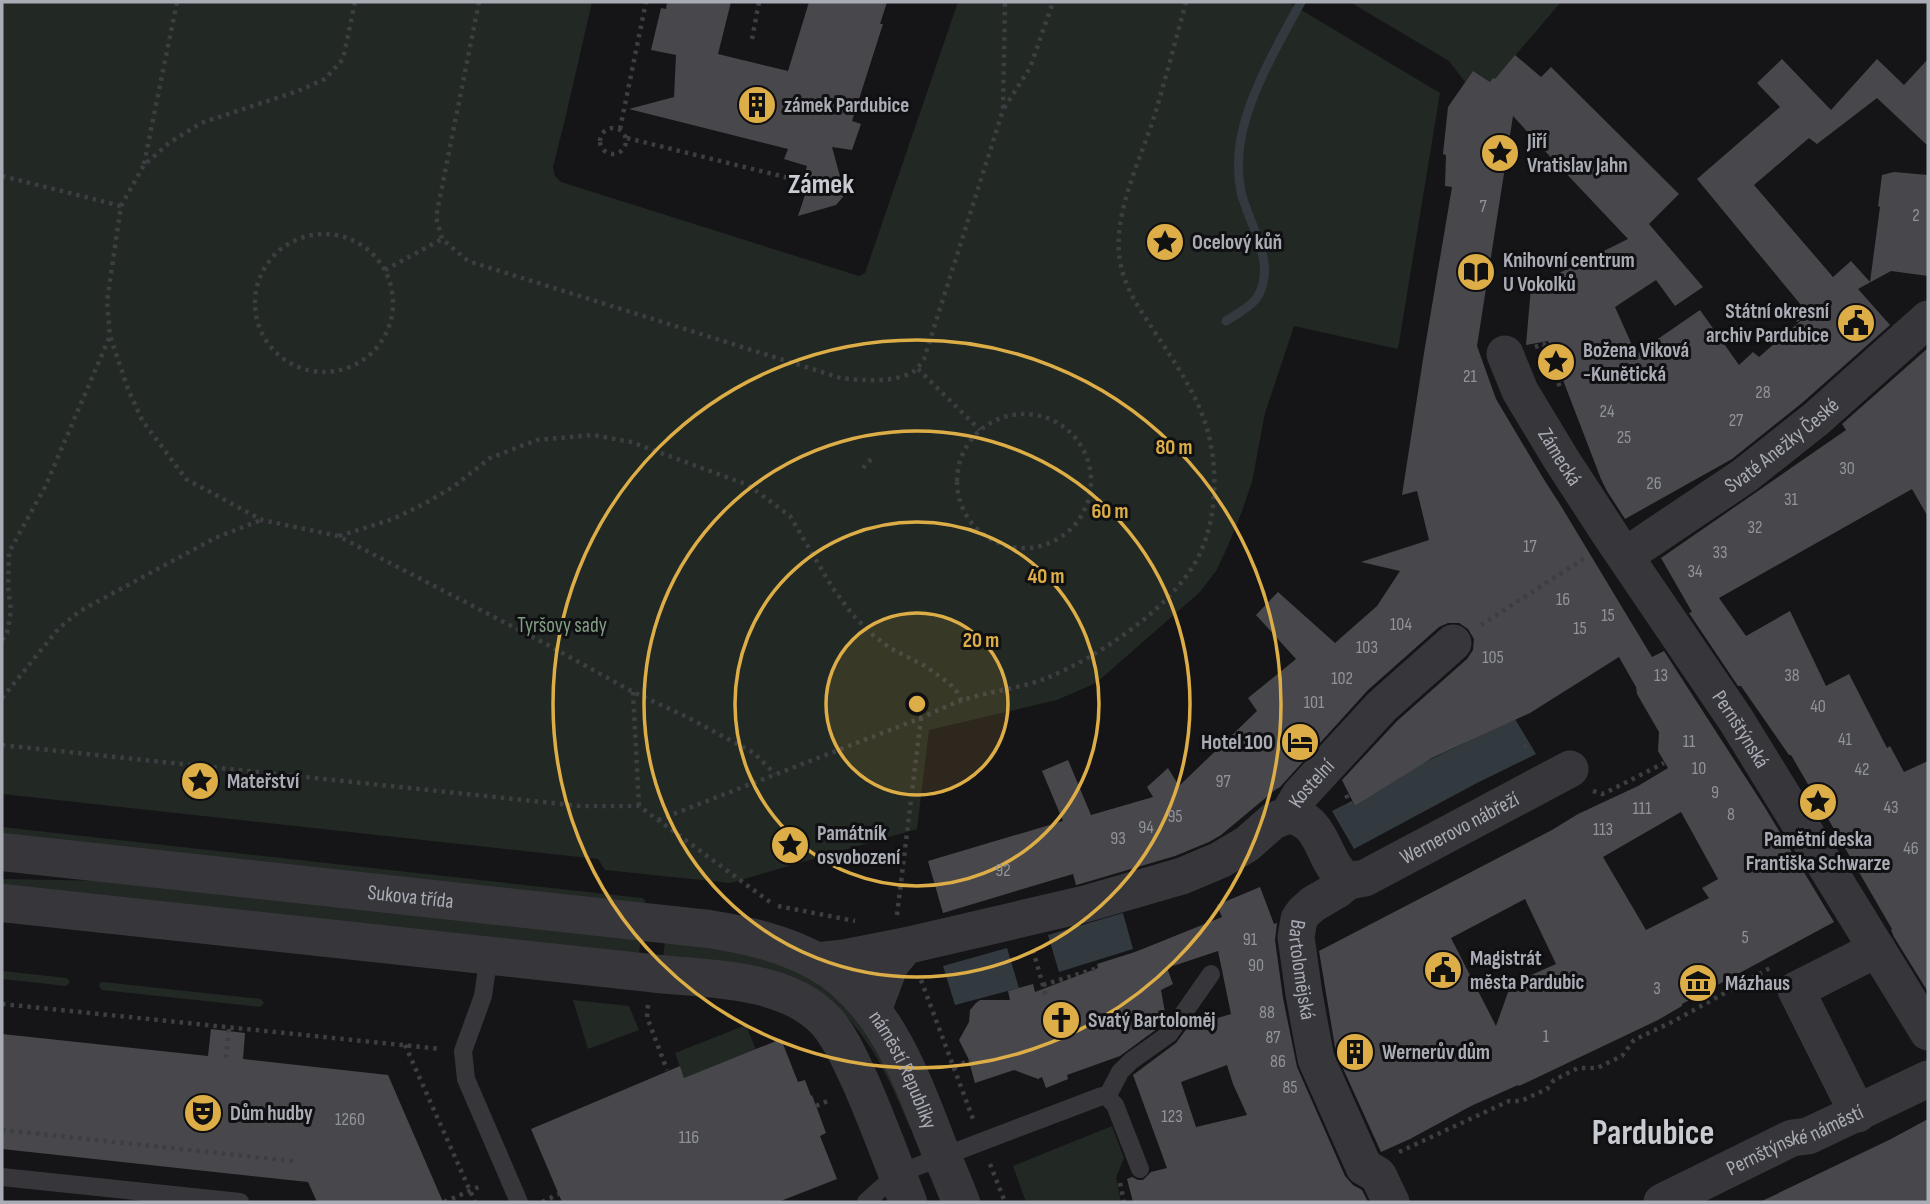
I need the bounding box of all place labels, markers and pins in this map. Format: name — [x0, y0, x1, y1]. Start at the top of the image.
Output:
building icon: zámek Pardubice — [736, 84, 778, 126]
place label: zámek Pardubice — [784, 93, 909, 118]
place label: Jiří Vratislav Jahn — [1526, 129, 1628, 178]
place icon: Jiří Vratislav Jahn — [1479, 132, 1521, 174]
place icon: Ocelový kůň — [1144, 221, 1186, 263]
place label: Ocelový kůň — [1192, 230, 1282, 255]
place label: Knihovní centrum U Vokolků — [1503, 248, 1635, 297]
library icon: Knihovní centrum U Vokolků — [1455, 251, 1497, 293]
place label: Státní okresní archiv Pardubice — [1706, 299, 1830, 348]
public building icon: Státní okresní archiv Pardubice — [1835, 302, 1877, 344]
place label: Božena Viková -Kunětická — [1583, 338, 1689, 387]
place icon: Božena Viková -Kunětická — [1535, 341, 1577, 383]
centre of rings — [905, 692, 929, 716]
hotel icon: Hotel 100 — [1279, 721, 1321, 763]
place label: Hotel 100 — [1201, 730, 1273, 755]
place icon: Mateřství — [179, 760, 221, 802]
place label: Mateřství — [227, 769, 300, 794]
place icon: Pamětní deska Františka Schwarze — [1797, 781, 1839, 823]
place label: Památník osvobození — [817, 821, 901, 870]
place icon: Památník osvobození — [769, 824, 811, 866]
place label: Pamětní deska Františka Schwarze — [1746, 827, 1890, 876]
place label: Magistrát města Pardubic — [1470, 946, 1585, 995]
public building icon: Magistrát města Pardubic — [1422, 949, 1464, 991]
museum icon: Mázhaus — [1677, 962, 1719, 1004]
place label: Mázhaus — [1725, 971, 1790, 996]
church icon: Svatý Bartoloměj — [1040, 999, 1082, 1041]
place label: Svatý Bartoloměj — [1088, 1008, 1216, 1033]
building icon: Wernerův dům — [1334, 1031, 1376, 1073]
place label: Wernerův dům — [1382, 1040, 1490, 1065]
theatre icon: Dům hudby — [182, 1092, 224, 1134]
place label: Dům hudby — [230, 1101, 313, 1126]

